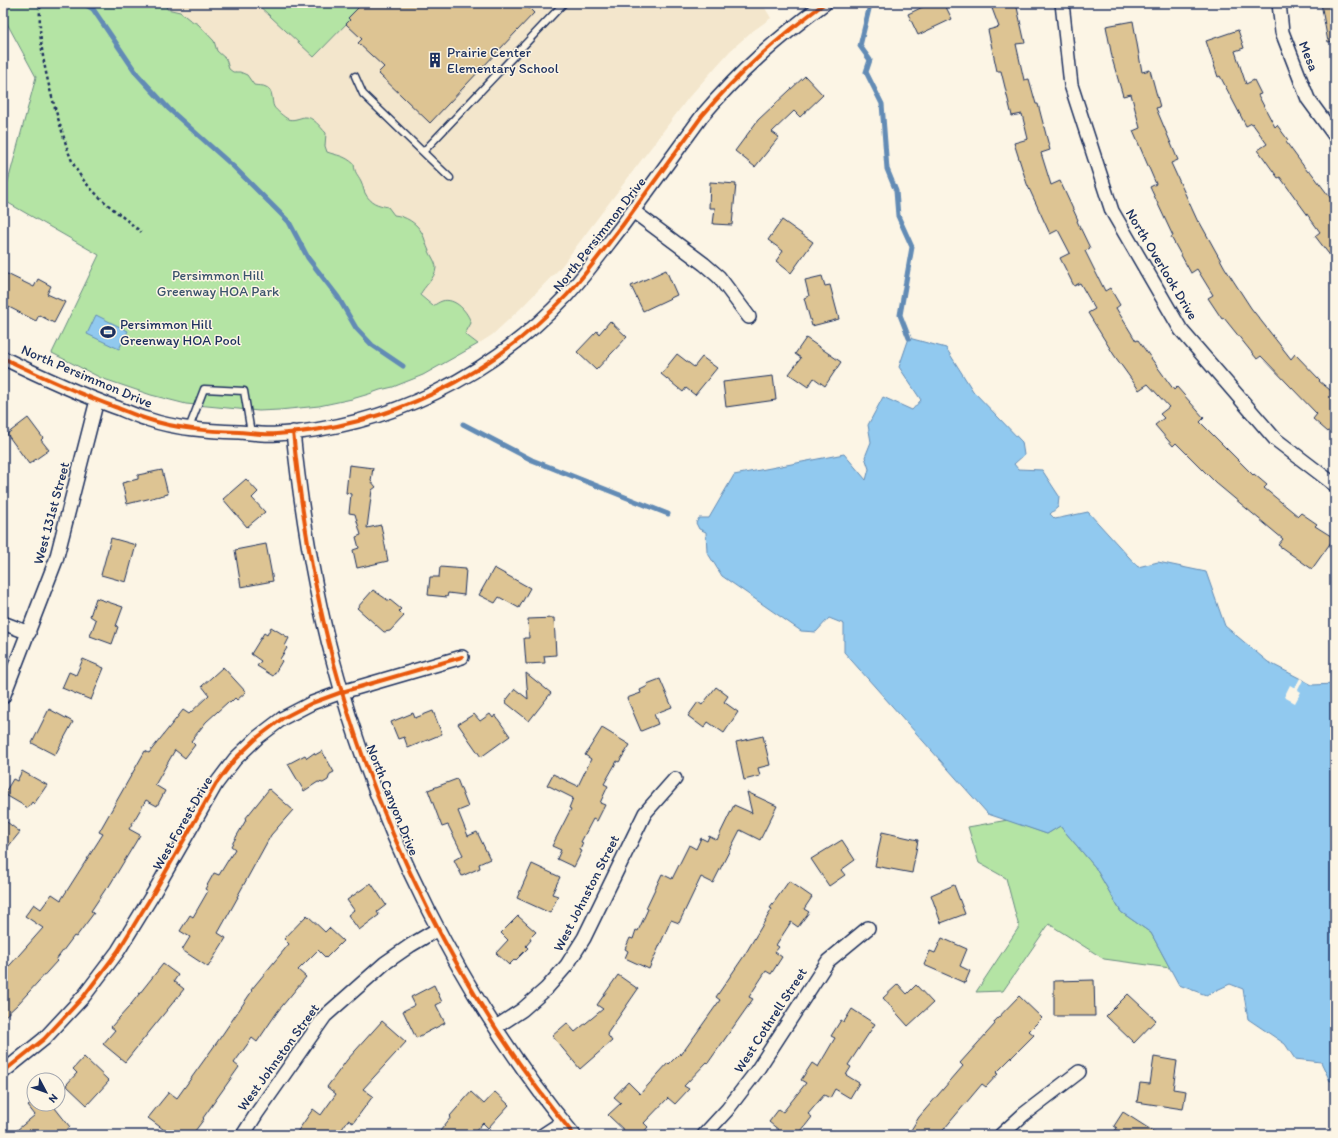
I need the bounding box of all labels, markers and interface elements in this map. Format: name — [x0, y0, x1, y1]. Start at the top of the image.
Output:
street label: Mesa — [1295, 39, 1322, 74]
place label: Prairie Center Elementary School — [447, 44, 559, 77]
building icon: Prairie Center Elementary School — [426, 51, 444, 69]
street label: North Persimmon Drive — [549, 173, 650, 295]
street label: North Overlook Drive — [1122, 206, 1202, 323]
park label: Persimmon Hill Greenway HOA Park — [157, 267, 279, 300]
place label: Persimmon Hill Greenway HOA Pool — [120, 316, 241, 349]
sports icon: Persimmon Hill Greenway HOA Pool — [99, 323, 117, 341]
street label: North Persimmon Drive — [19, 341, 155, 412]
street label: West 131st Street — [30, 460, 73, 566]
street label: North Canyon Drive — [363, 742, 423, 858]
street label: West Forest Drive — [149, 773, 216, 873]
street label: West Johnston Street — [550, 832, 623, 954]
street label: West Cothrell Street — [730, 964, 811, 1076]
street label: West Johnston Street — [234, 1000, 323, 1114]
north arrow — [26, 1072, 66, 1112]
text: N — [46, 1091, 61, 1105]

